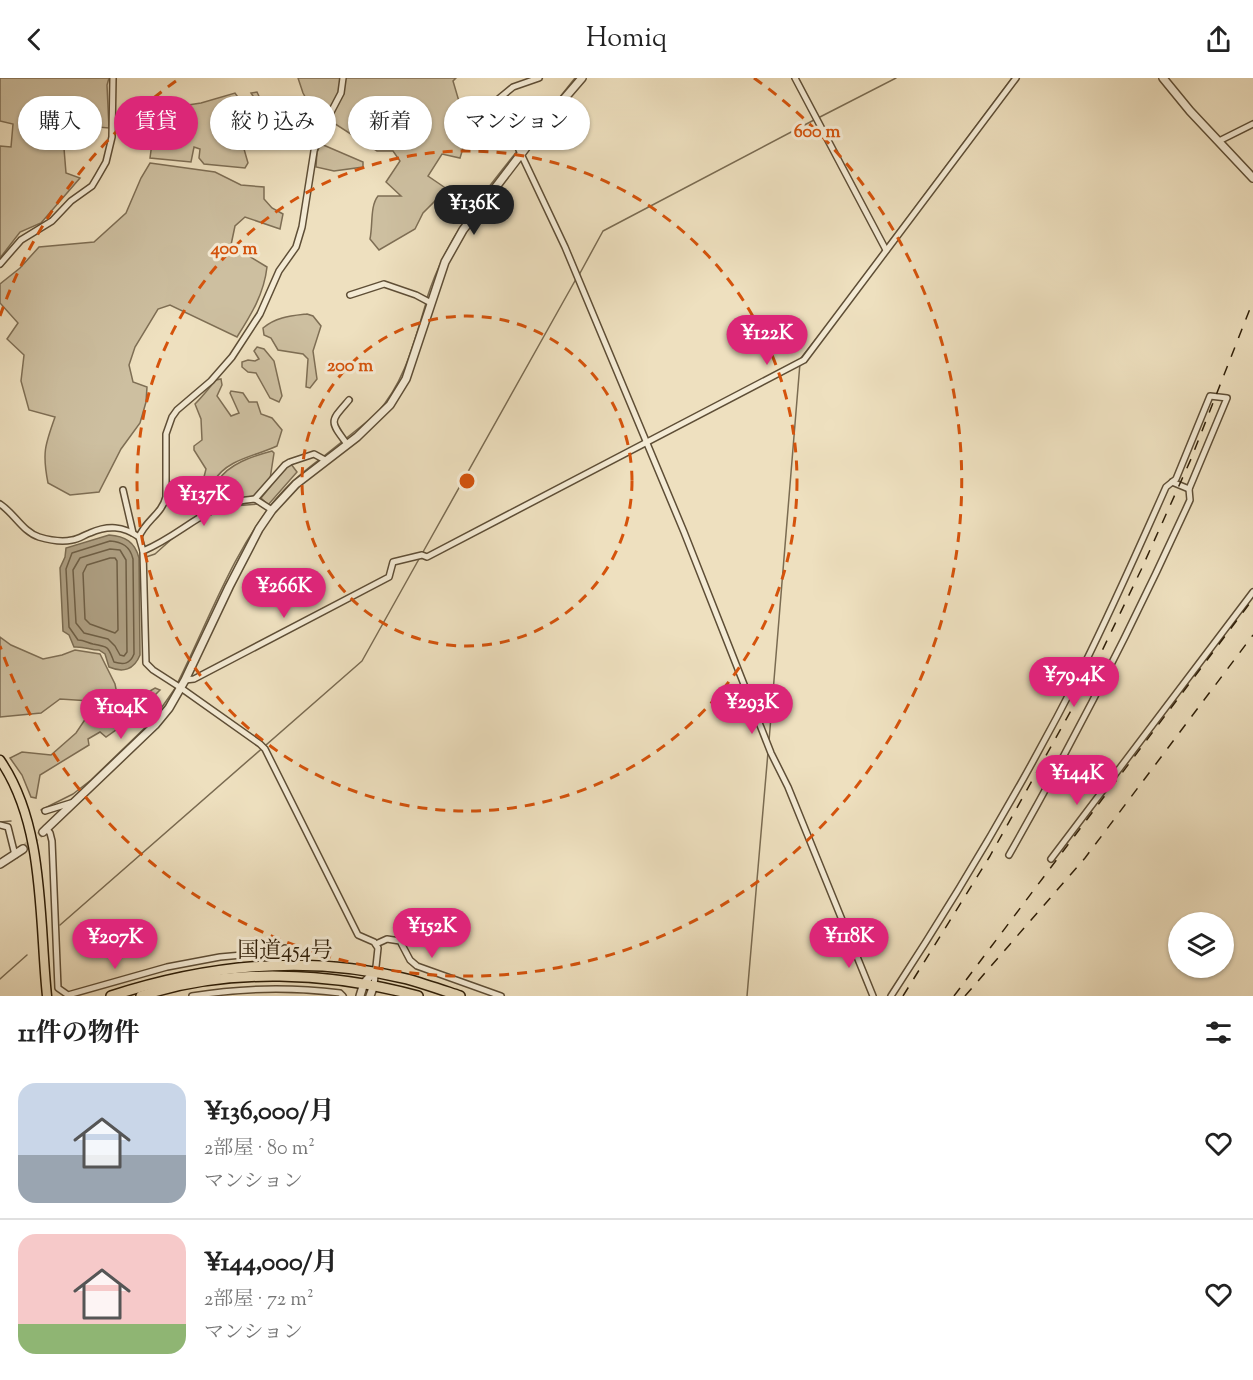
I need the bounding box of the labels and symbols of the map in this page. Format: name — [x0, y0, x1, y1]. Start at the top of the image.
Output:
text: 600 m — [794, 120, 840, 146]
pin: ¥136K — [432, 185, 516, 236]
text: 400 m — [210, 237, 257, 263]
pin: ¥122K — [725, 315, 809, 366]
text: 200 m — [327, 354, 373, 380]
centre of rings — [457, 471, 477, 491]
pin: ¥137K — [162, 476, 246, 527]
pin: ¥266K — [242, 568, 326, 619]
pin: ¥79.4K — [1025, 657, 1123, 708]
pin: ¥293K — [710, 684, 794, 735]
pin: ¥104K — [79, 689, 163, 740]
pin: ¥144K — [1035, 755, 1119, 806]
pin: ¥152K — [390, 908, 474, 959]
pin: ¥118K — [807, 918, 891, 969]
pin: ¥207K — [73, 919, 157, 970]
street label: 国道454号 — [237, 936, 333, 968]

